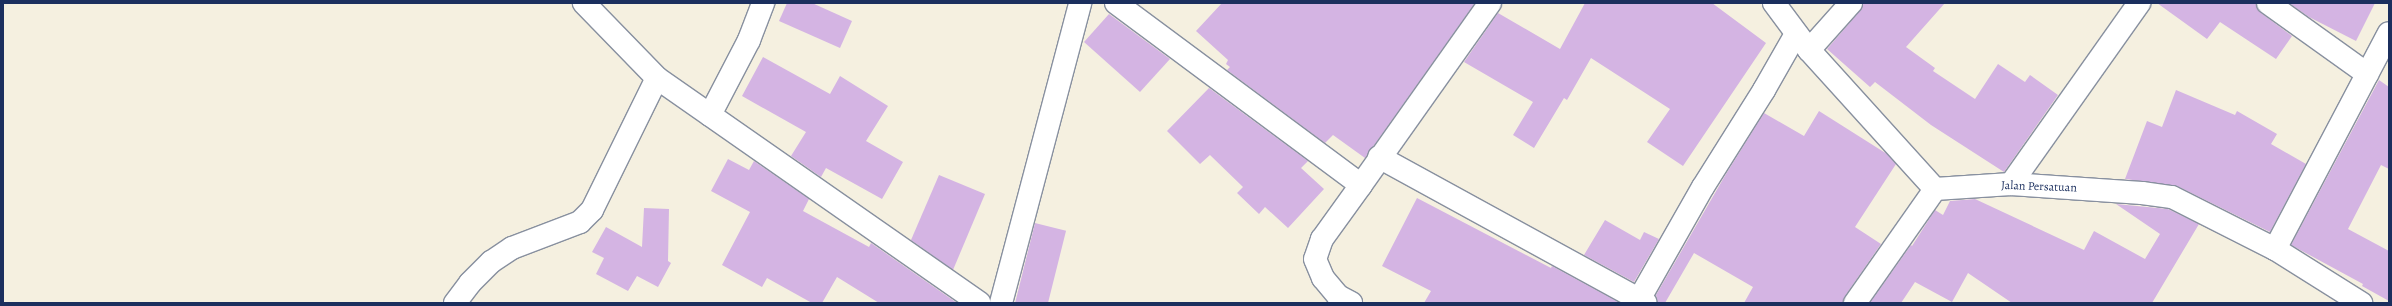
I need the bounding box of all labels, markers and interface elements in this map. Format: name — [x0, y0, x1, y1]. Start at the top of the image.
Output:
street label: Jalan Persatuan — [2001, 178, 2077, 196]

